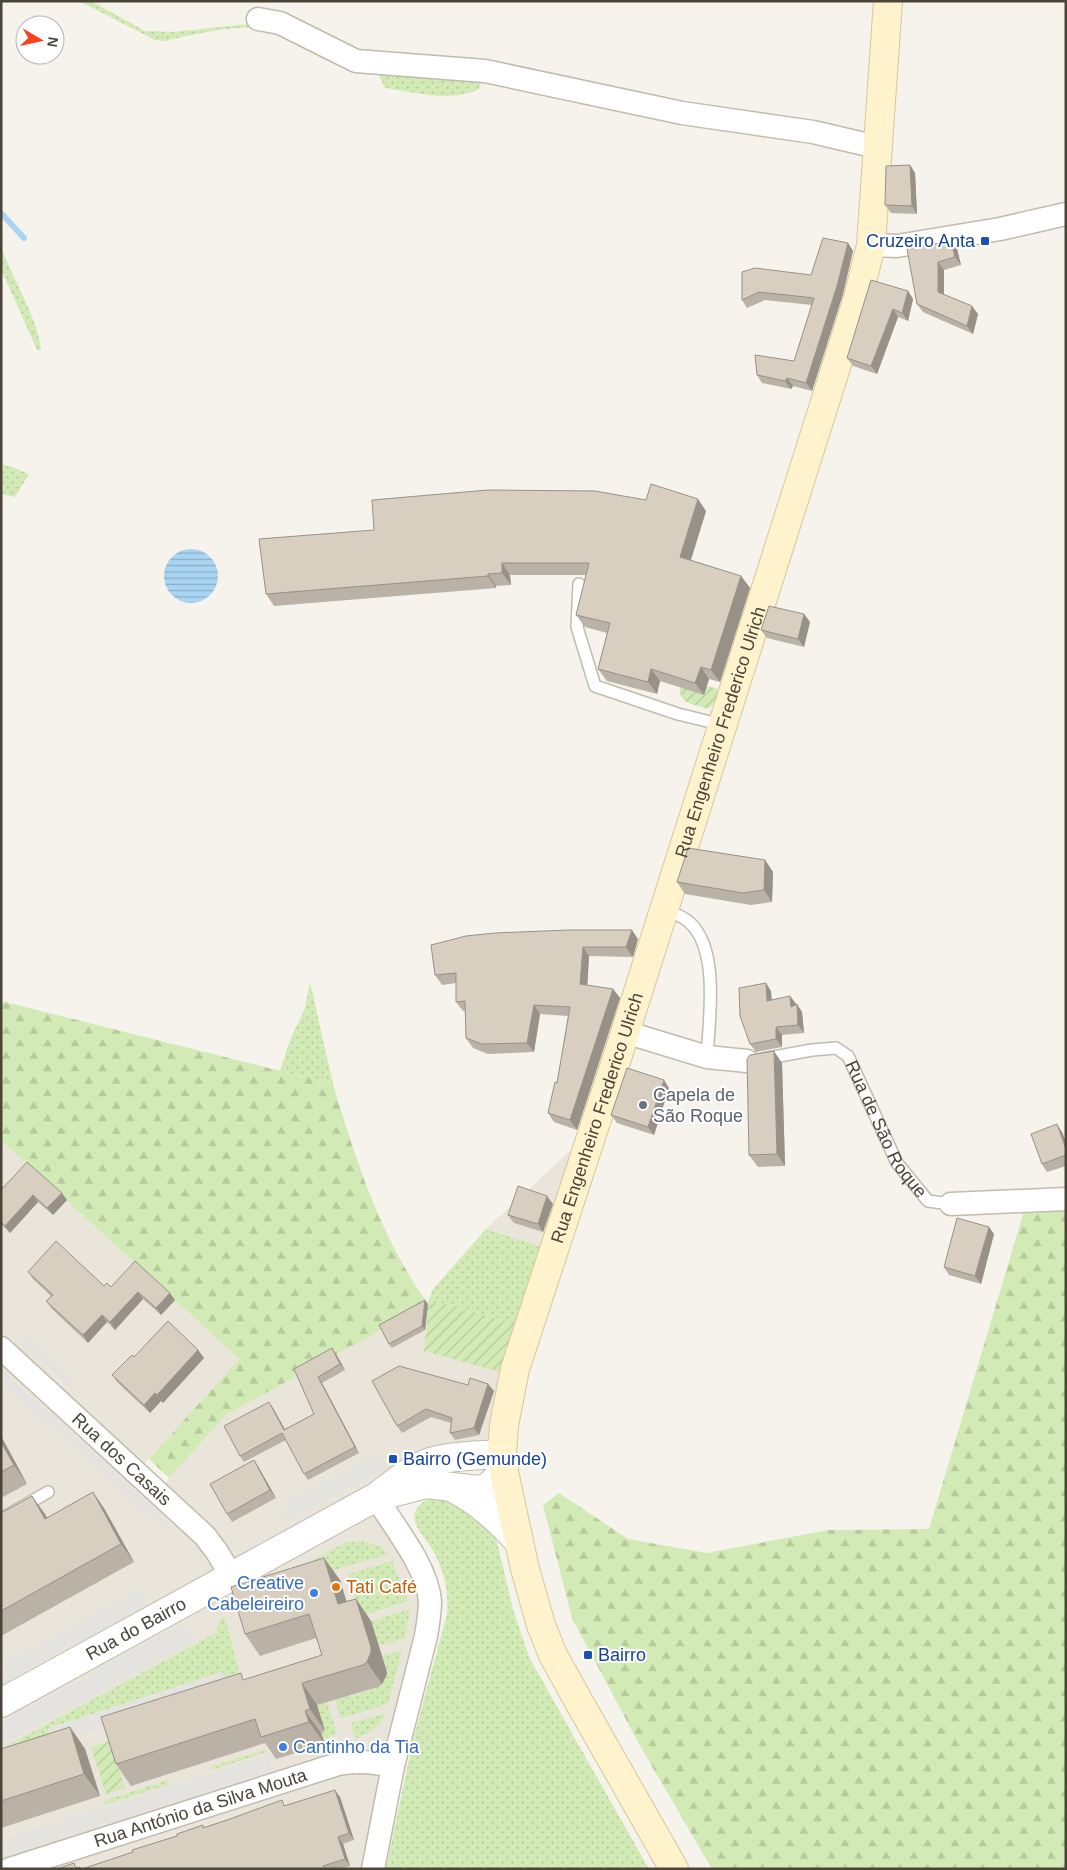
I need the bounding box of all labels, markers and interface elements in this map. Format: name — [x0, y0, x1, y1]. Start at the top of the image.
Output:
north arrow — [15, 15, 65, 65]
text: N — [44, 36, 62, 48]
place label: Cruzeiro Anta — [866, 231, 976, 251]
marker: Cruzeiro Anta — [979, 235, 991, 247]
street label: Rua Engenheiro Frederico Ulrich — [671, 604, 770, 860]
street label: Rua Engenheiro Frederico Ulrich — [547, 990, 647, 1246]
street label: Rua de São Roque — [841, 1057, 931, 1202]
place label: Capela de São Roque — [653, 1085, 743, 1126]
marker: Capela de São Roque — [637, 1099, 649, 1111]
street label: Rua dos Casais — [68, 1409, 175, 1510]
place label: Bairro (Gemunde) — [403, 1449, 547, 1469]
marker: Bairro (Gemunde) — [387, 1453, 399, 1465]
place label: Creative Cabeleireiro — [207, 1573, 304, 1614]
place label: Tati Café — [346, 1577, 417, 1597]
marker: Tati Café — [330, 1581, 342, 1593]
marker: Creative Cabeleireiro — [308, 1587, 320, 1599]
street label: Rua do Bairro — [82, 1593, 189, 1664]
place label: Bairro — [598, 1645, 646, 1665]
marker: Bairro — [582, 1649, 594, 1661]
place label: Cantinho da Tia — [293, 1737, 420, 1757]
marker: Cantinho da Tia — [277, 1741, 289, 1753]
street label: Rua António da Silva Mouta — [92, 1764, 310, 1851]

